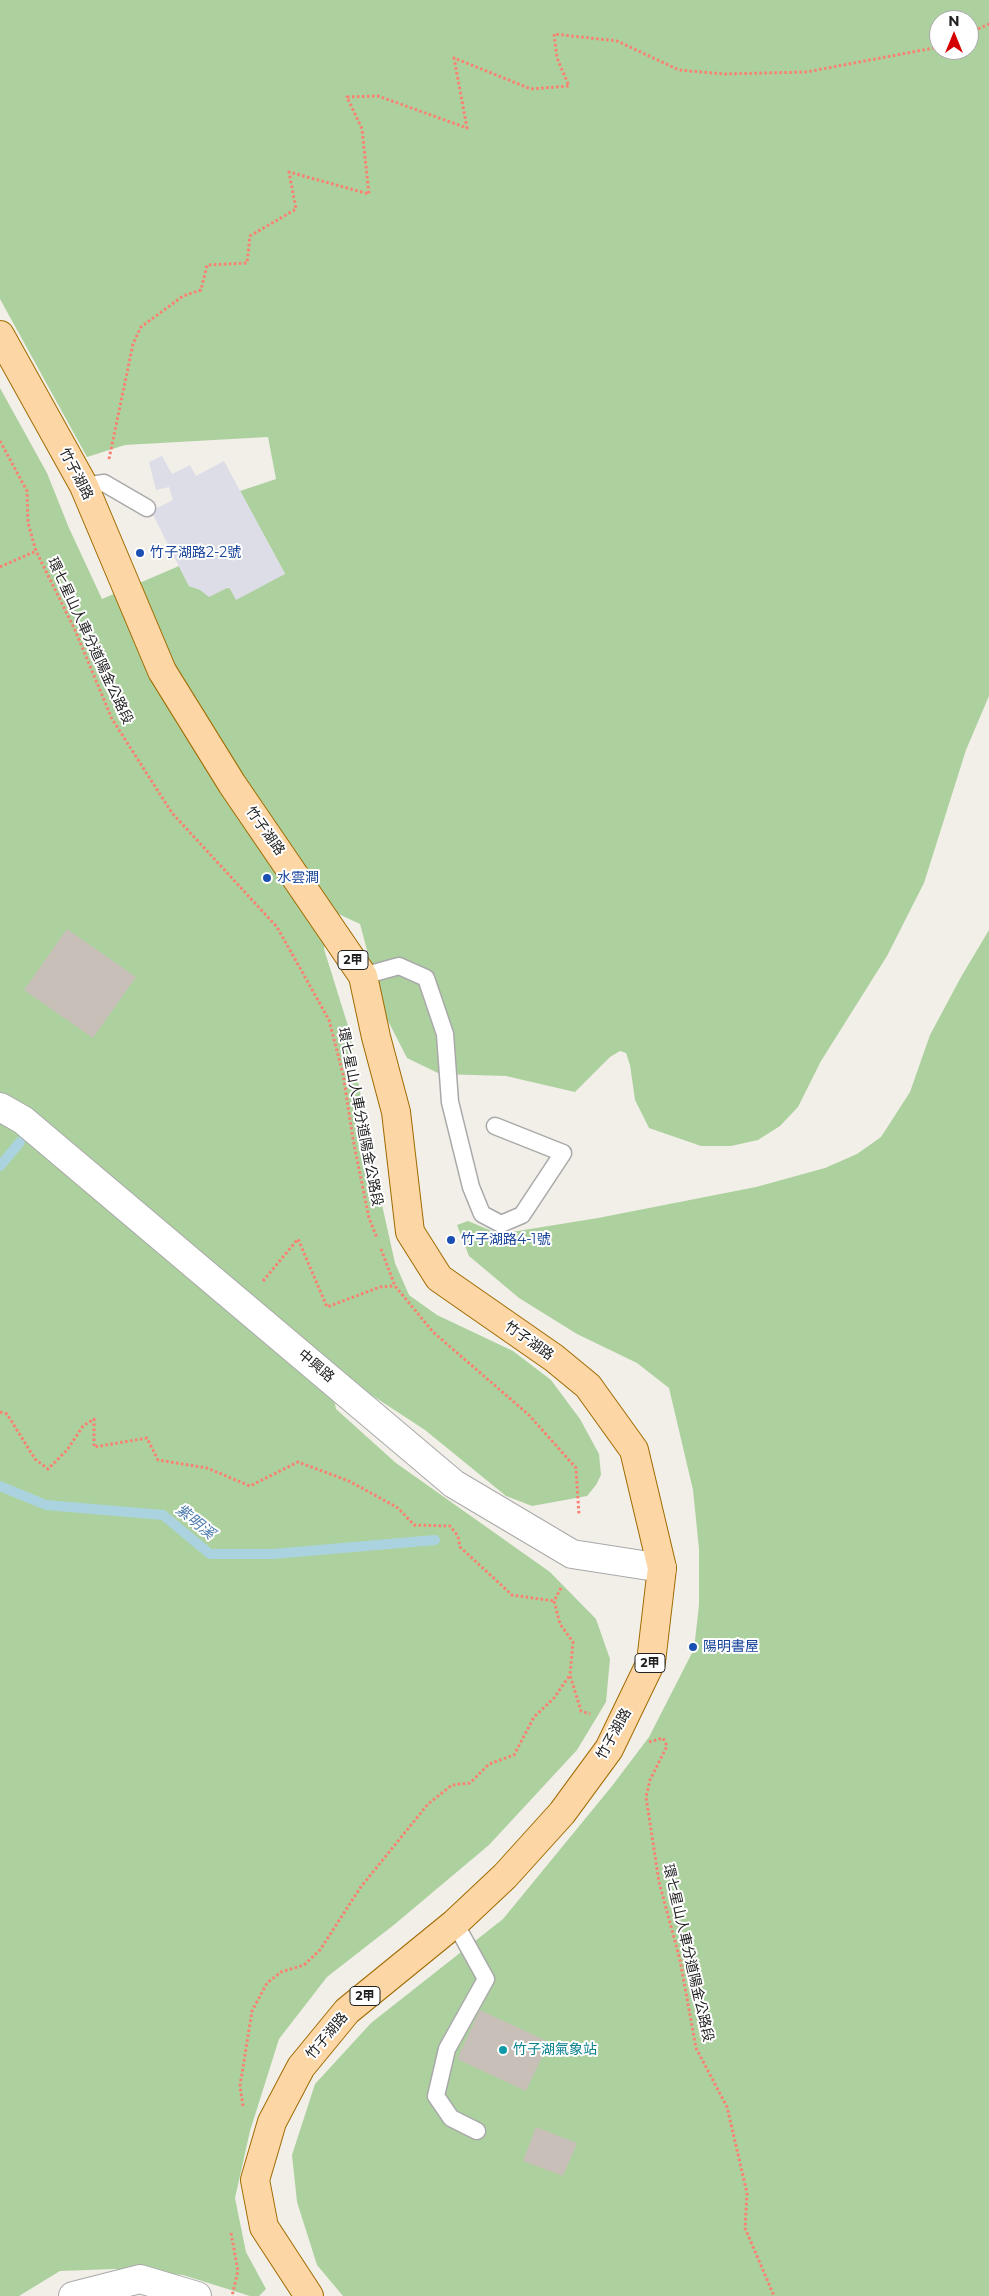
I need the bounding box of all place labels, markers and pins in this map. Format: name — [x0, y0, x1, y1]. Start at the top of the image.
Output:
place label: 竹子湖路2-2號 — [150, 545, 241, 561]
marker: 竹子湖路2-2號 — [134, 547, 146, 559]
place label: 水雲澗 — [277, 870, 319, 886]
marker: 水雲澗 — [261, 872, 273, 884]
place label: 竹子湖路4-1號 — [461, 1232, 550, 1248]
marker: 竹子湖路4-1號 — [445, 1234, 457, 1246]
place label: 陽明書屋 — [703, 1639, 759, 1655]
marker: 陽明書屋 — [687, 1641, 699, 1653]
place label: 竹子湖氣象站 — [513, 2042, 597, 2058]
marker: 竹子湖氣象站 — [497, 2044, 509, 2056]

